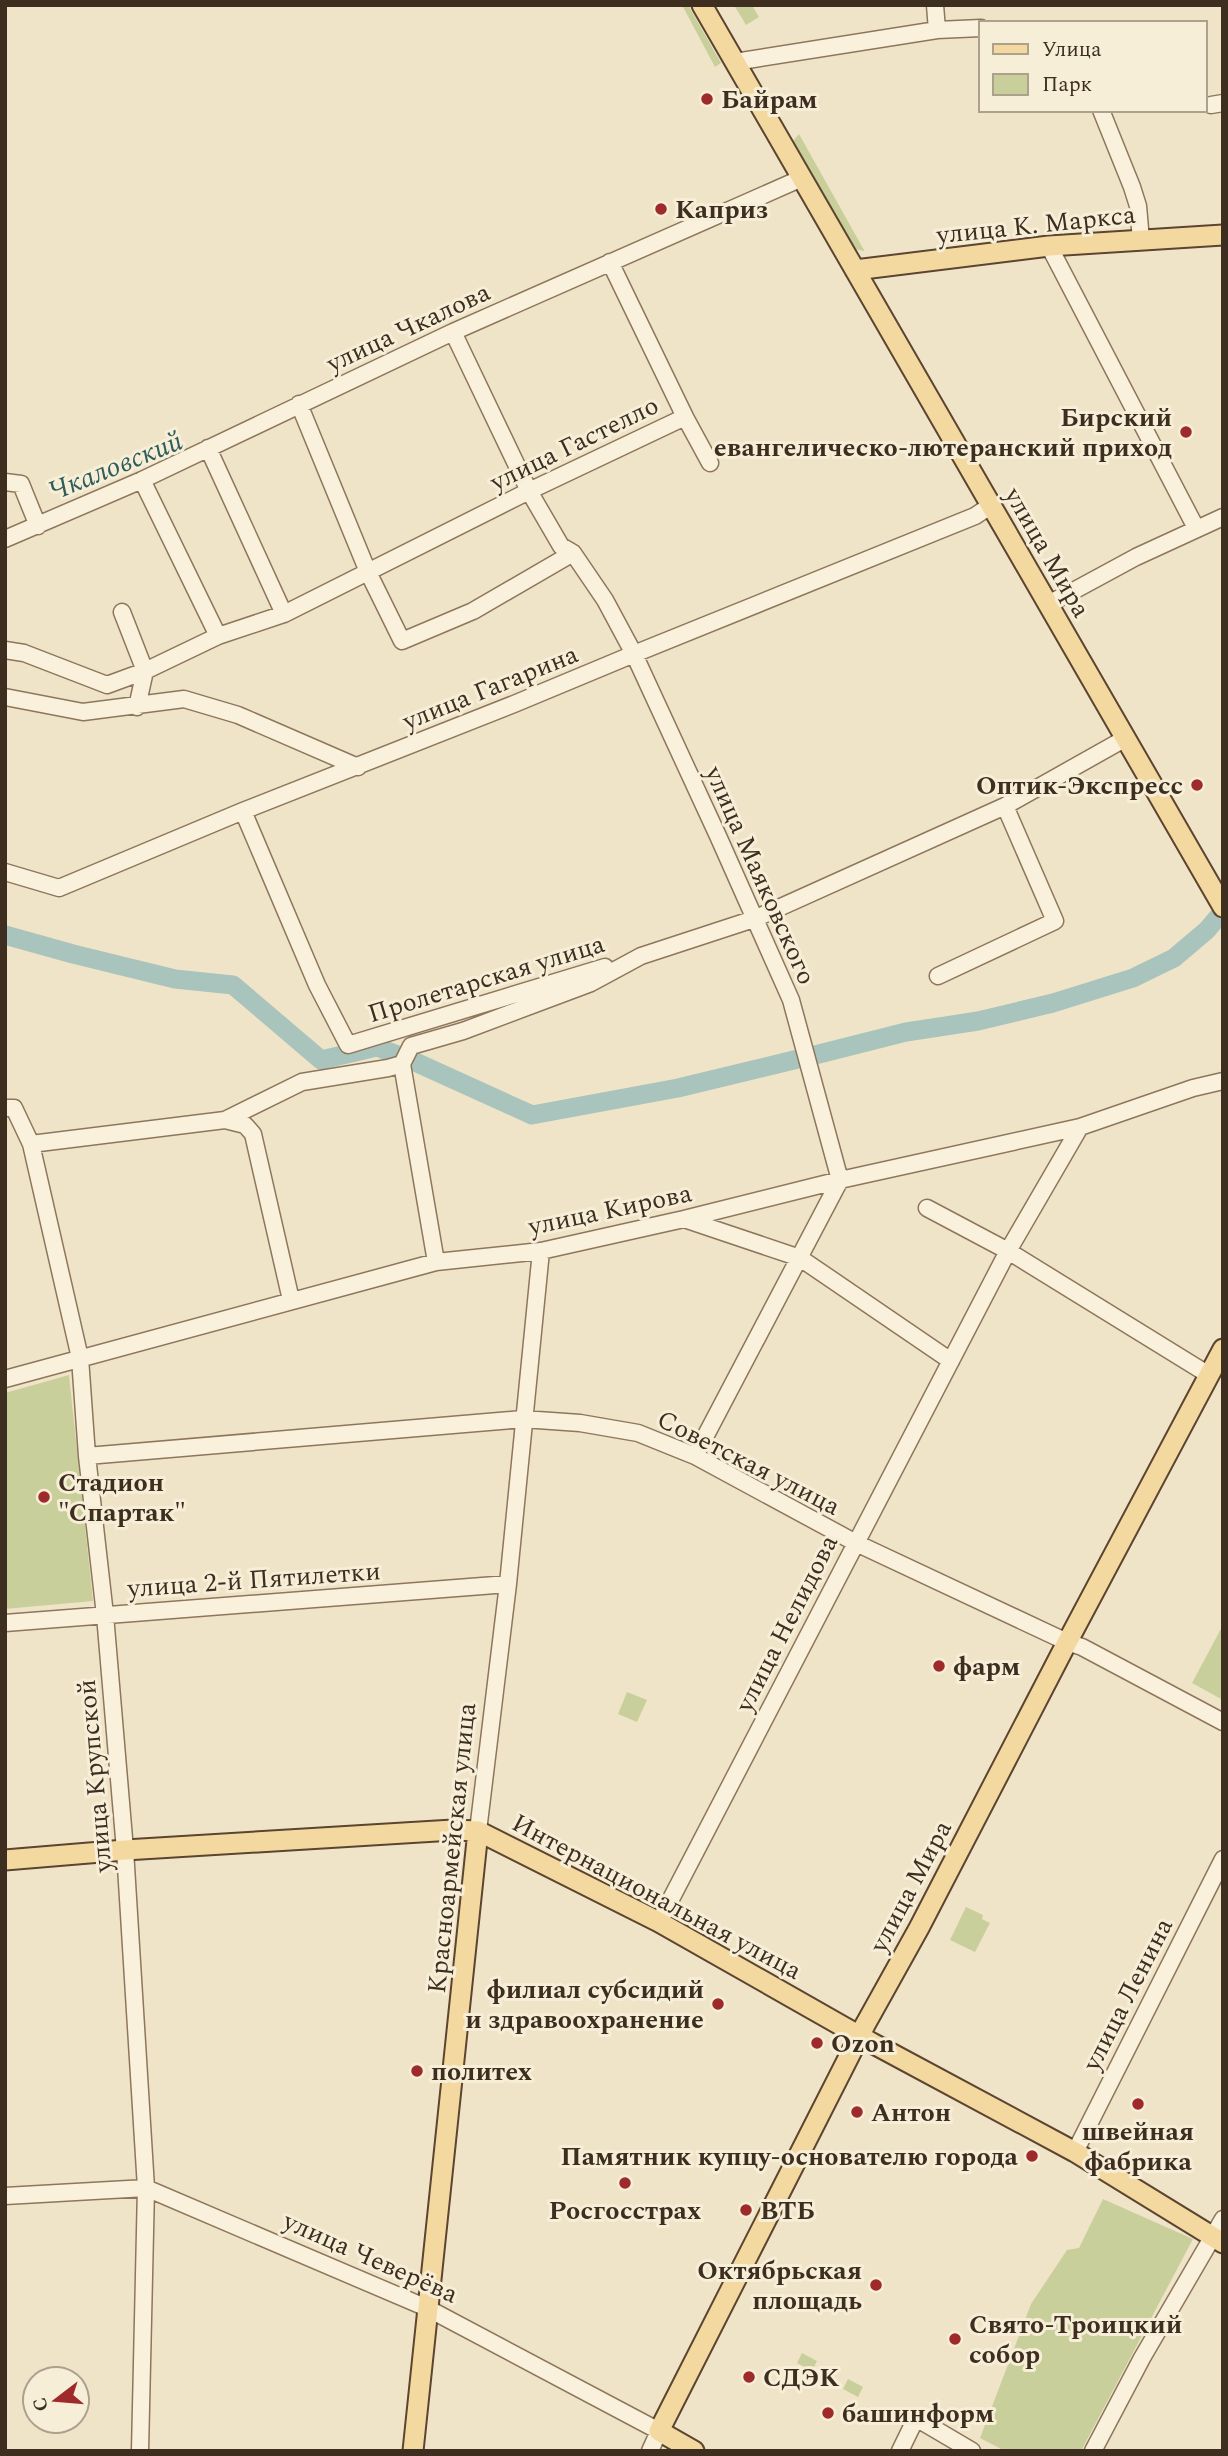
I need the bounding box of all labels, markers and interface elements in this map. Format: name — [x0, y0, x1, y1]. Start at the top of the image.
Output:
legend — [979, 21, 1207, 112]
text: Улица — [1042, 34, 1102, 66]
text: Парк — [1042, 69, 1093, 101]
place label: Байрам — [721, 80, 818, 120]
marker: Байрам — [699, 91, 715, 107]
place label: Каприз — [675, 190, 768, 230]
street label: улица К. Маркса — [934, 195, 1138, 255]
marker: Каприз — [653, 201, 669, 217]
street label: улица Чкалова — [319, 272, 497, 384]
street label: улица Гастелло — [482, 386, 666, 502]
place label: Бирский евангелическо-лютеранский приход — [714, 398, 1172, 468]
water label: Чкаловский — [42, 420, 190, 513]
marker: Бирский евангелическо-лютеранский приход — [1178, 424, 1194, 440]
street label: улица Мира — [993, 479, 1101, 625]
street label: улица Гагарина — [396, 634, 585, 742]
street label: улица Маяковского — [694, 759, 826, 991]
place label: Оптик-Экспресс — [976, 766, 1183, 806]
marker: Оптик-Экспресс — [1189, 777, 1205, 793]
street label: Пролетарская улица — [363, 924, 610, 1034]
street label: улица Кирова — [524, 1173, 696, 1247]
street label: Советская улица — [650, 1399, 847, 1526]
place label: Стадион "Спартак" — [58, 1463, 186, 1533]
marker: Стадион "Спартак" — [36, 1489, 52, 1505]
street label: улица Нелидова — [724, 1528, 849, 1720]
street label: улица 2-й Пятилетки — [125, 1551, 382, 1609]
place label: фарм — [953, 1647, 1020, 1687]
marker: фарм — [931, 1658, 947, 1674]
street label: улица Крупской — [67, 1678, 123, 1875]
street label: Красноармейская улица — [417, 1701, 487, 1995]
street label: Интернациональная улица — [504, 1803, 809, 1991]
street label: улица Мира — [859, 1813, 963, 1961]
street label: улица Ленина — [1072, 1911, 1184, 2079]
place label: филиал субсидий и здравоохранение — [465, 1970, 704, 2040]
marker: филиал субсидий и здравоохранение — [710, 1996, 726, 2012]
place label: Ozon — [831, 2024, 895, 2064]
marker: Ozon — [809, 2035, 825, 2051]
place label: политех — [431, 2052, 532, 2092]
marker: политех — [409, 2063, 425, 2079]
place label: Антон — [871, 2093, 951, 2133]
marker: швейная фабрика — [1130, 2096, 1146, 2112]
marker: Антон — [849, 2104, 865, 2120]
place label: швейная фабрика — [1082, 2112, 1194, 2182]
place label: Памятник купцу-основателю города — [561, 2137, 1019, 2177]
marker: Памятник купцу-основателю города — [1024, 2148, 1040, 2164]
marker: Росгосстрах — [617, 2175, 633, 2191]
place label: Росгосстрах — [549, 2191, 701, 2231]
place label: ВТБ — [760, 2191, 815, 2231]
street label: улица Чеверёва — [276, 2201, 465, 2314]
marker: ВТБ — [738, 2202, 754, 2218]
place label: Октябрьская площадь — [697, 2251, 862, 2321]
marker: Октябрьская площадь — [868, 2277, 884, 2293]
place label: Свято-Троицкий собор — [969, 2305, 1182, 2375]
marker: Свято-Троицкий собор — [947, 2331, 963, 2347]
place label: СДЭК — [763, 2358, 839, 2398]
north arrow — [21, 2365, 91, 2435]
marker: СДЭК — [741, 2369, 757, 2385]
text: С — [25, 2394, 57, 2415]
place label: башинформ — [842, 2394, 994, 2434]
marker: башинформ — [820, 2405, 836, 2421]

